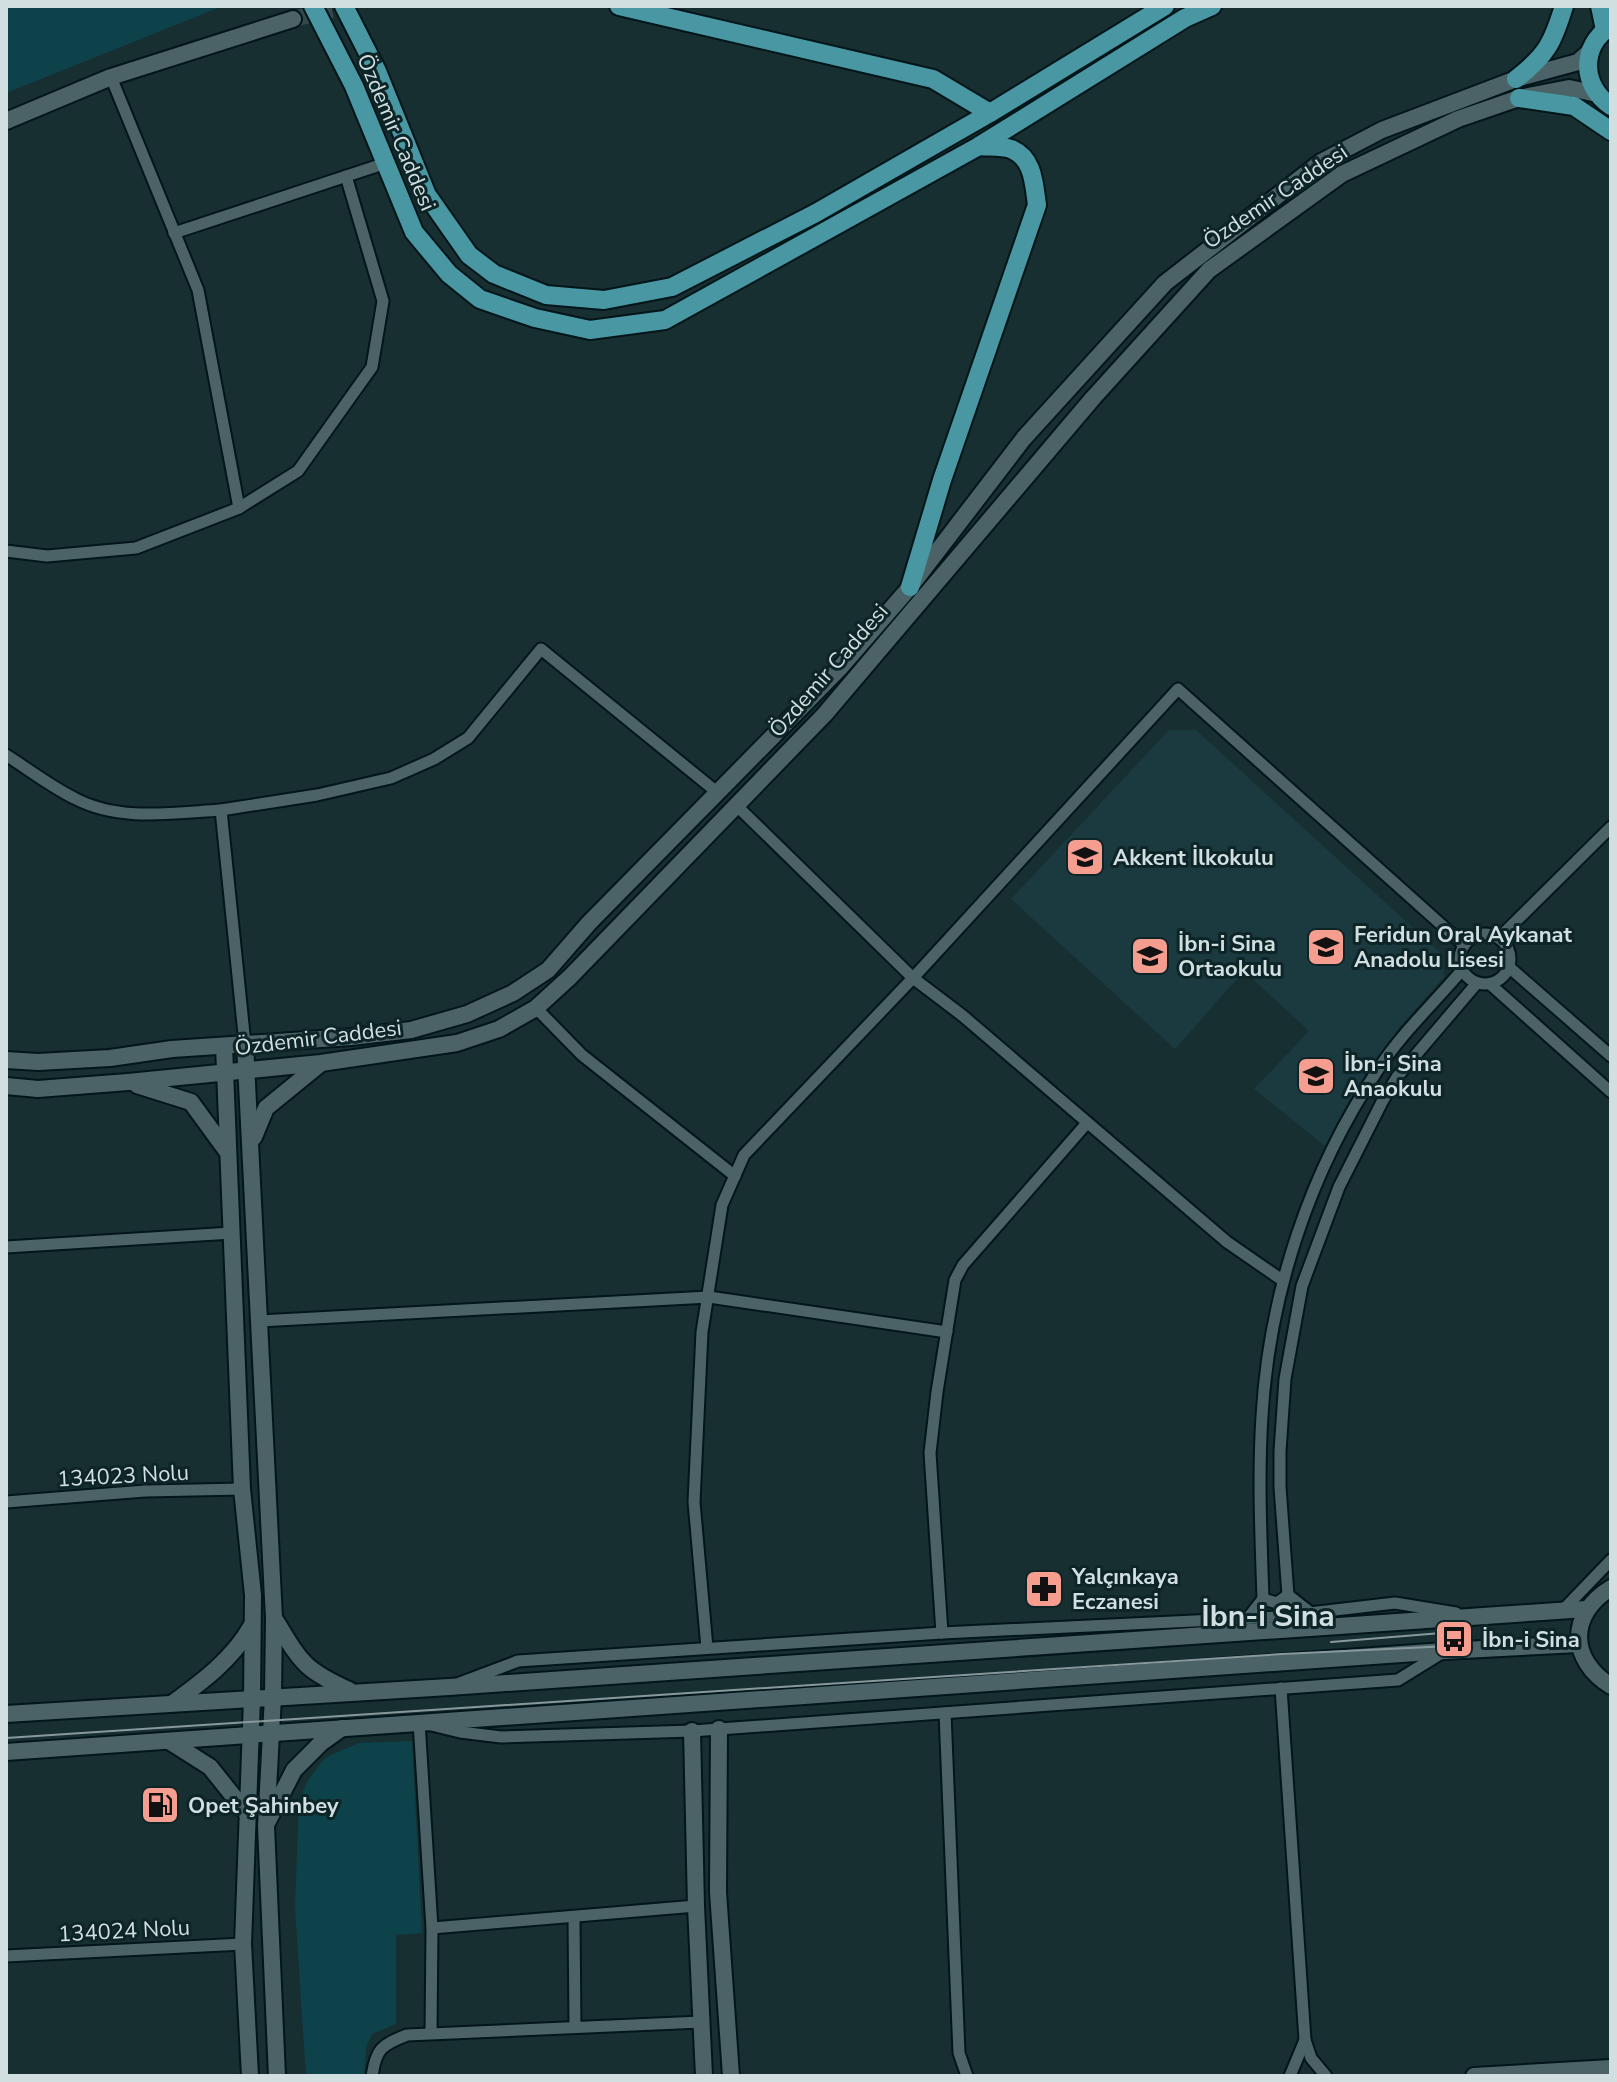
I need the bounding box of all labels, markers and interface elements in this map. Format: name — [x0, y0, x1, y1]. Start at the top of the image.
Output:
street label: Özdemir Caddesi — [349, 49, 443, 216]
street label: Özdemir Caddesi — [1198, 137, 1354, 256]
street label: Özdemir Caddesi — [762, 597, 895, 744]
school or university icon: Akkent İlkokulu — [1064, 836, 1106, 878]
place label: Akkent İlkokulu — [1113, 843, 1274, 873]
place label: Feridun Oral Aykanat Anadolu Lisesi — [1354, 920, 1573, 975]
school or university icon: Feridun Oral Aykanat Anadolu Lisesi — [1305, 926, 1347, 968]
place label: İbn-i Sina Ortaokulu — [1178, 929, 1282, 984]
school or university icon: İbn-i Sina Ortaokulu — [1129, 935, 1171, 977]
street label: Özdemir Caddesi — [233, 1013, 403, 1063]
place label: İbn-i Sina Anaokulu — [1344, 1049, 1442, 1104]
school or university icon: İbn-i Sina Anaokulu — [1295, 1055, 1337, 1097]
street label: 134023 Nolu — [56, 1458, 190, 1494]
place label: Yalçınkaya Eczanesi — [1071, 1562, 1179, 1617]
pharmacy icon: Yalçınkaya Eczanesi — [1023, 1568, 1065, 1610]
district label: İbn-i Sina — [1201, 1596, 1335, 1637]
bus stop icon: İbn-i Sina — [1433, 1618, 1475, 1660]
place label: İbn-i Sina — [1482, 1625, 1580, 1655]
fuel station icon: Opet Şahinbey — [139, 1784, 181, 1826]
place label: Opet Şahinbey — [188, 1791, 339, 1821]
street label: 134024 Nolu — [57, 1913, 191, 1949]

